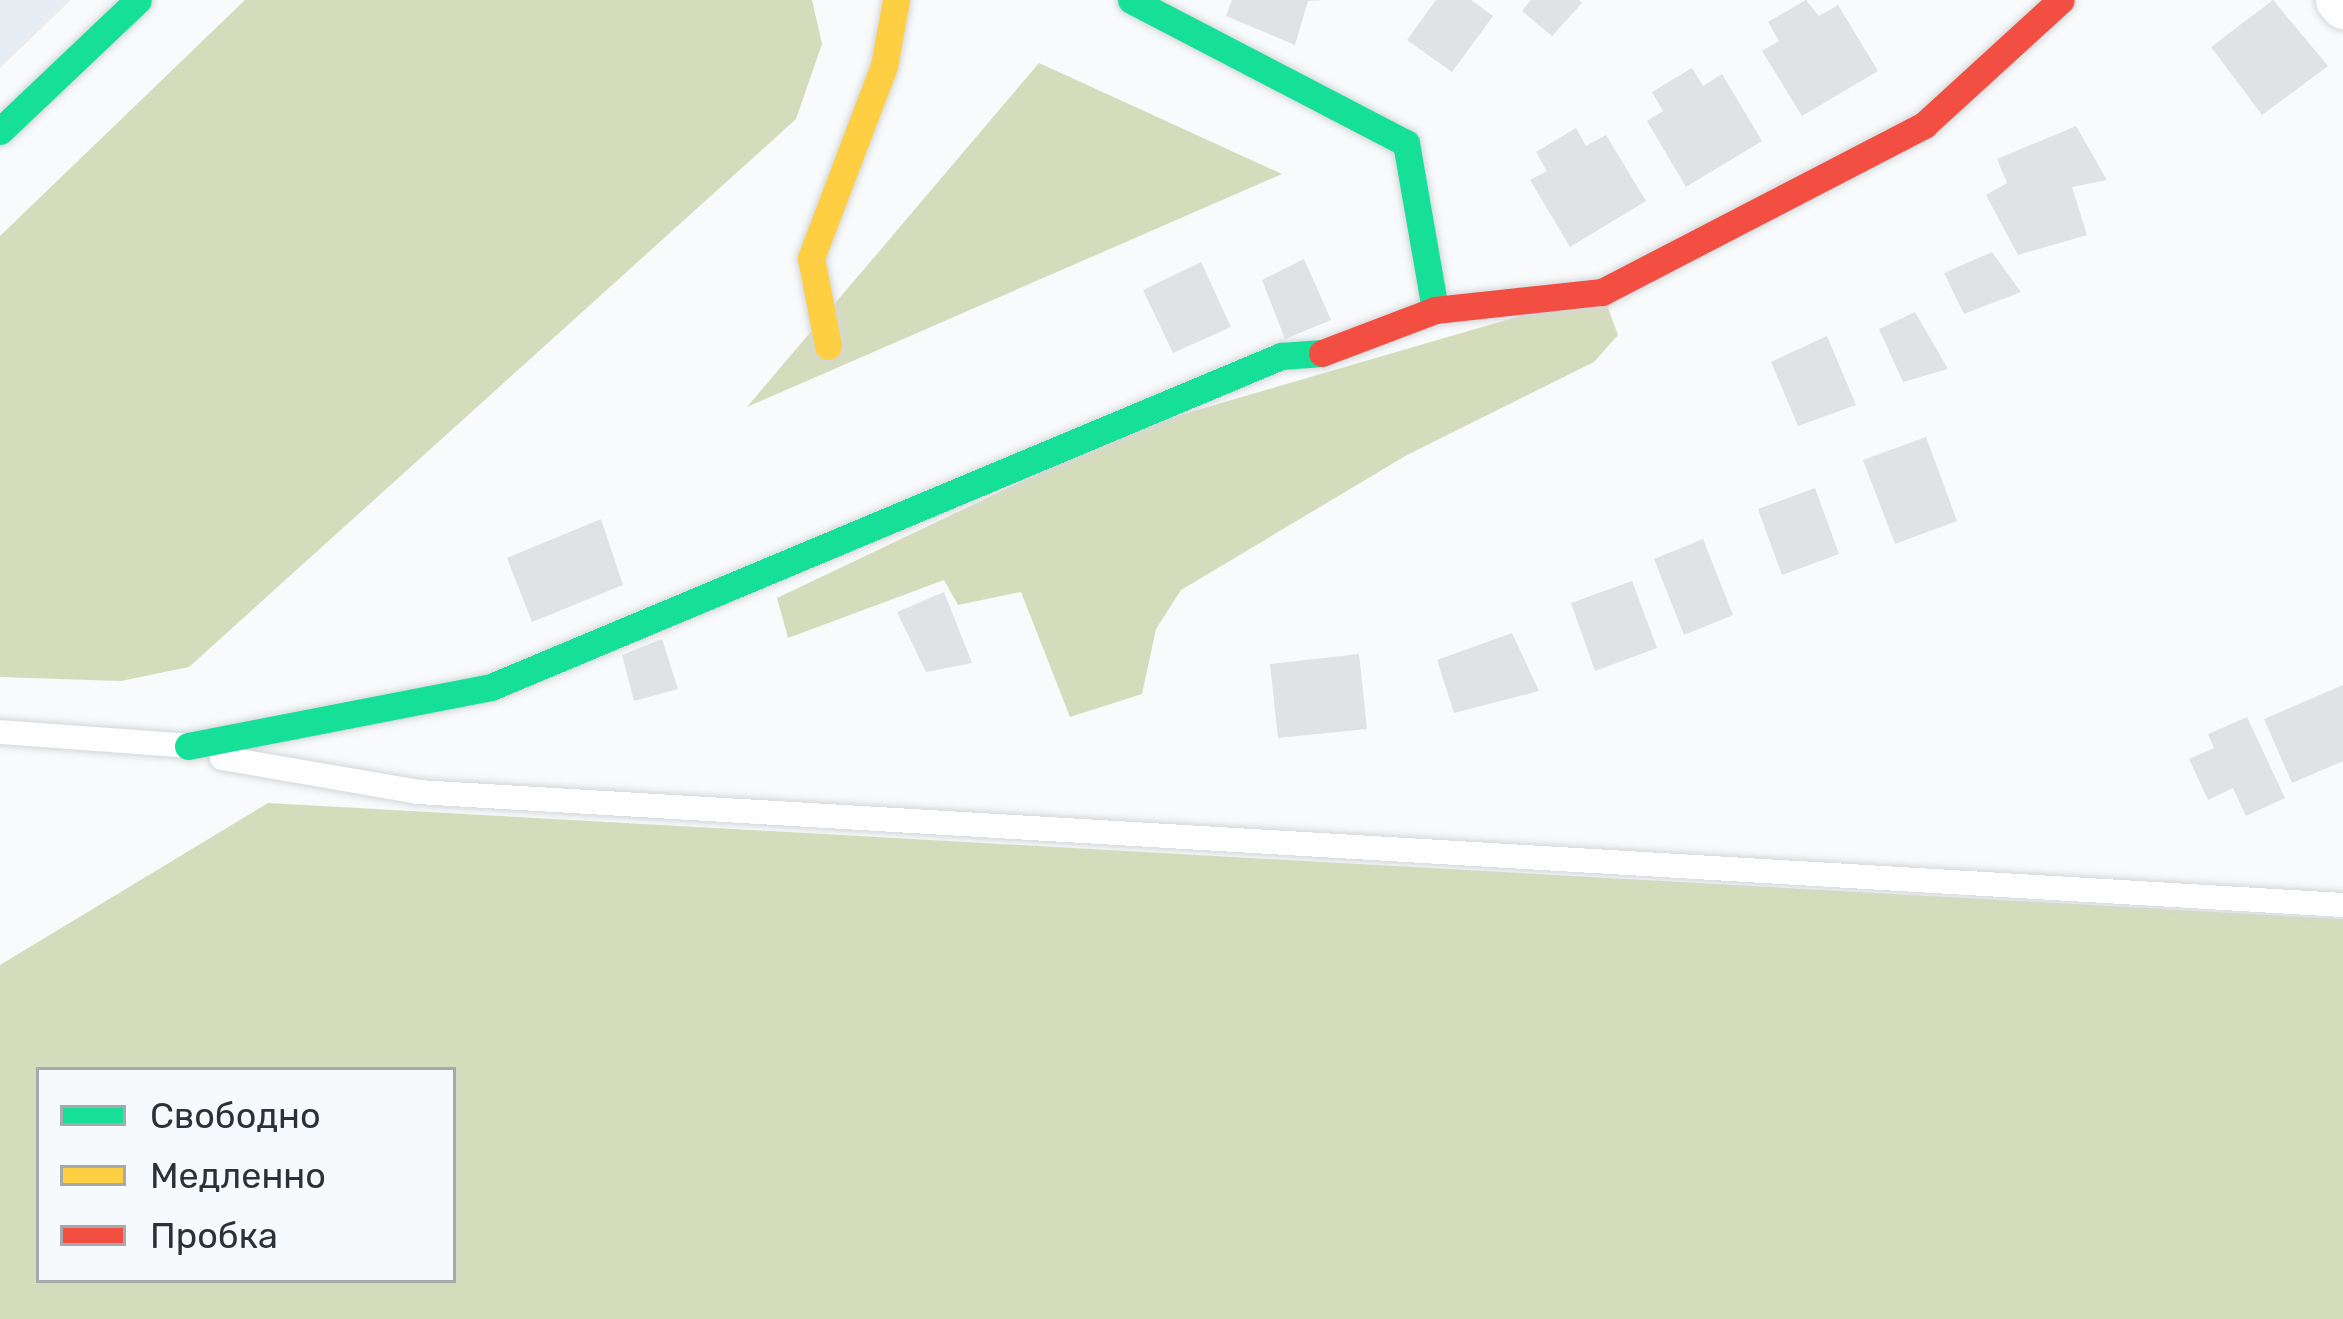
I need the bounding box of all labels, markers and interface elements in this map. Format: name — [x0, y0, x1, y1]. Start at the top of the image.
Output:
legend — [36, 1067, 456, 1283]
text: Свободно — [150, 1094, 321, 1137]
text: Медленно — [150, 1154, 326, 1197]
text: Пробка — [150, 1214, 278, 1257]

